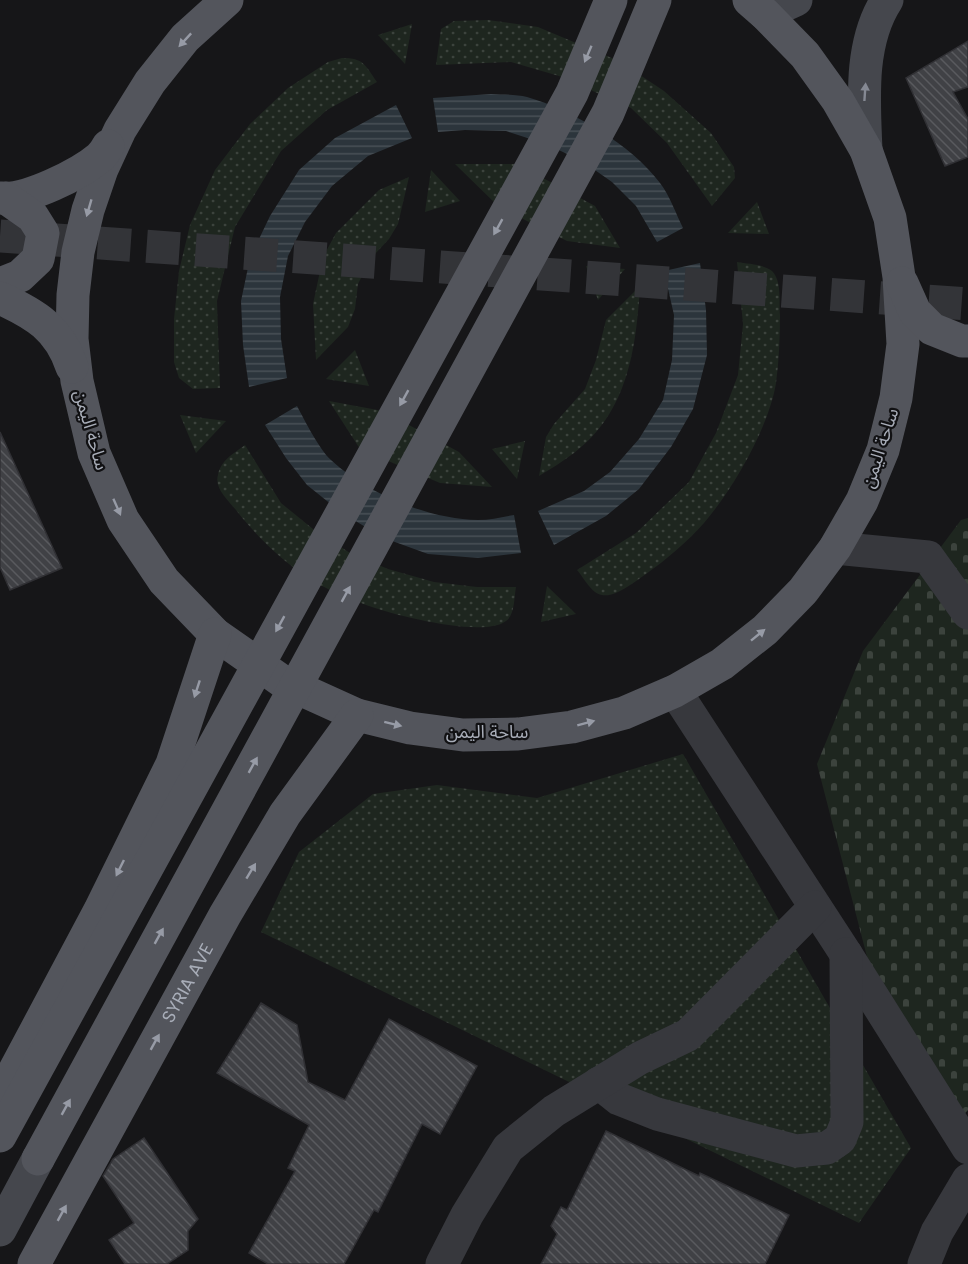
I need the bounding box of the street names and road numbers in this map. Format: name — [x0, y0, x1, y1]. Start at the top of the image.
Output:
street label: ساحة اليمن — [68, 387, 115, 473]
street label: ساحة اليمن — [855, 405, 904, 491]
street label: ساحة اليمن — [446, 719, 528, 744]
street label: SYRIA AVE — [155, 939, 219, 1027]

